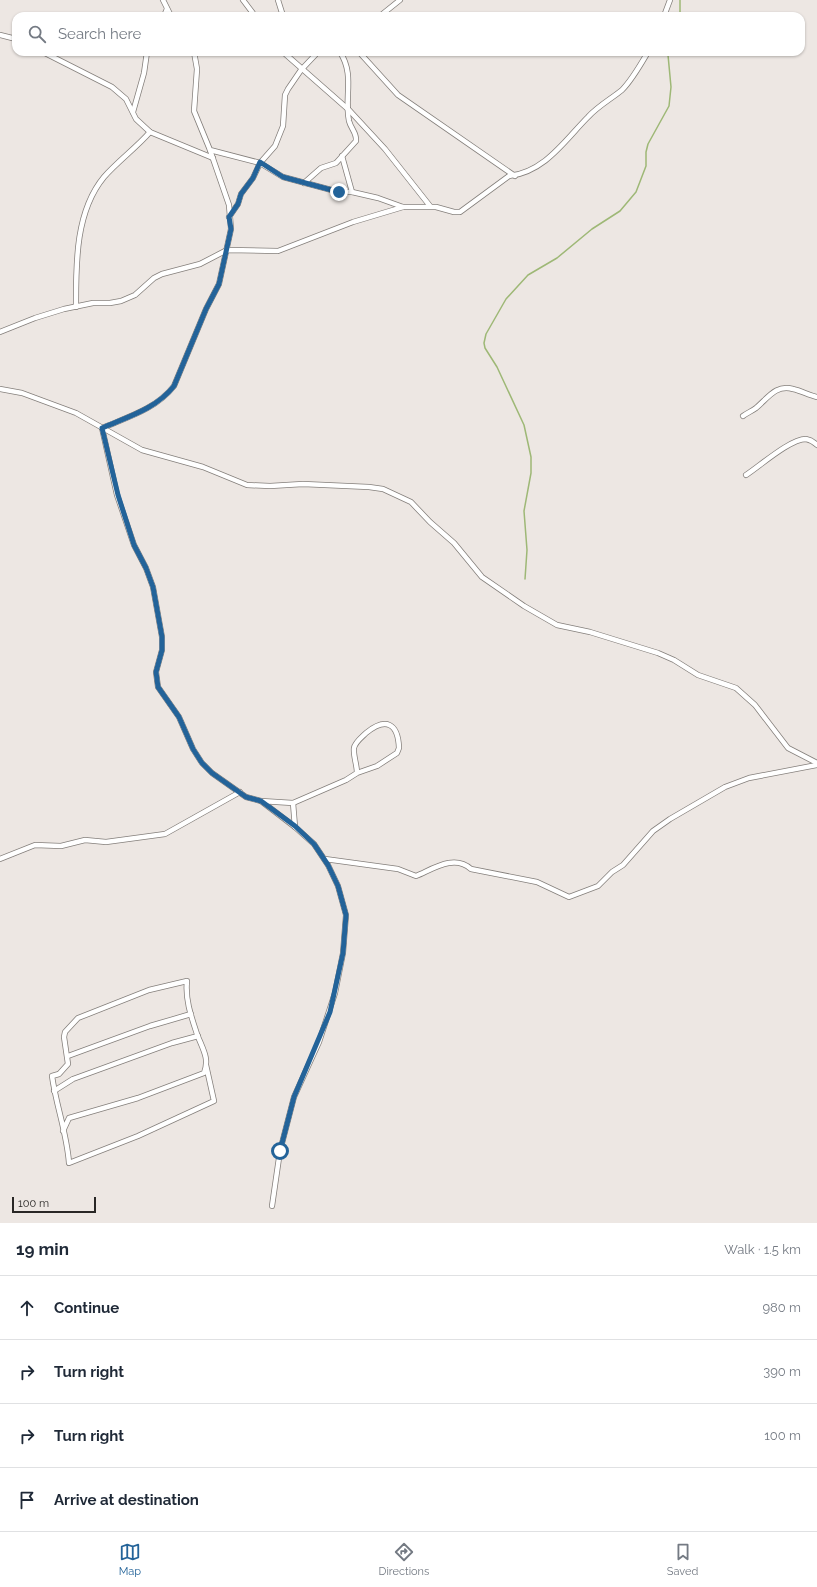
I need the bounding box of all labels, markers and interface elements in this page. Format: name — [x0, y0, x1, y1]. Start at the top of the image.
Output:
search box — [12, 12, 805, 56]
icon: search — [26, 23, 48, 45]
text: Search here — [58, 25, 141, 43]
route end — [330, 183, 348, 201]
route start — [271, 1142, 289, 1160]
scale bar — [12, 1195, 96, 1214]
text: 100 m — [18, 1197, 49, 1210]
text: 19 min — [16, 1239, 69, 1259]
text: Walk · 1.5 km — [724, 1242, 801, 1257]
icon: ahead — [16, 1297, 38, 1319]
text: Continue — [54, 1299, 119, 1317]
text: 980 m — [762, 1300, 801, 1315]
icon: right — [16, 1361, 38, 1383]
text: Turn right — [54, 1363, 124, 1381]
text: 390 m — [763, 1364, 801, 1379]
icon: right — [16, 1425, 38, 1447]
text: Turn right — [54, 1427, 124, 1445]
text: 100 m — [764, 1428, 801, 1443]
icon: arrive — [16, 1489, 38, 1511]
text: Arrive at destination — [54, 1491, 199, 1509]
tab: Map — [119, 1541, 141, 1578]
tab: Directions — [379, 1541, 429, 1578]
tab: Saved — [667, 1541, 698, 1578]

